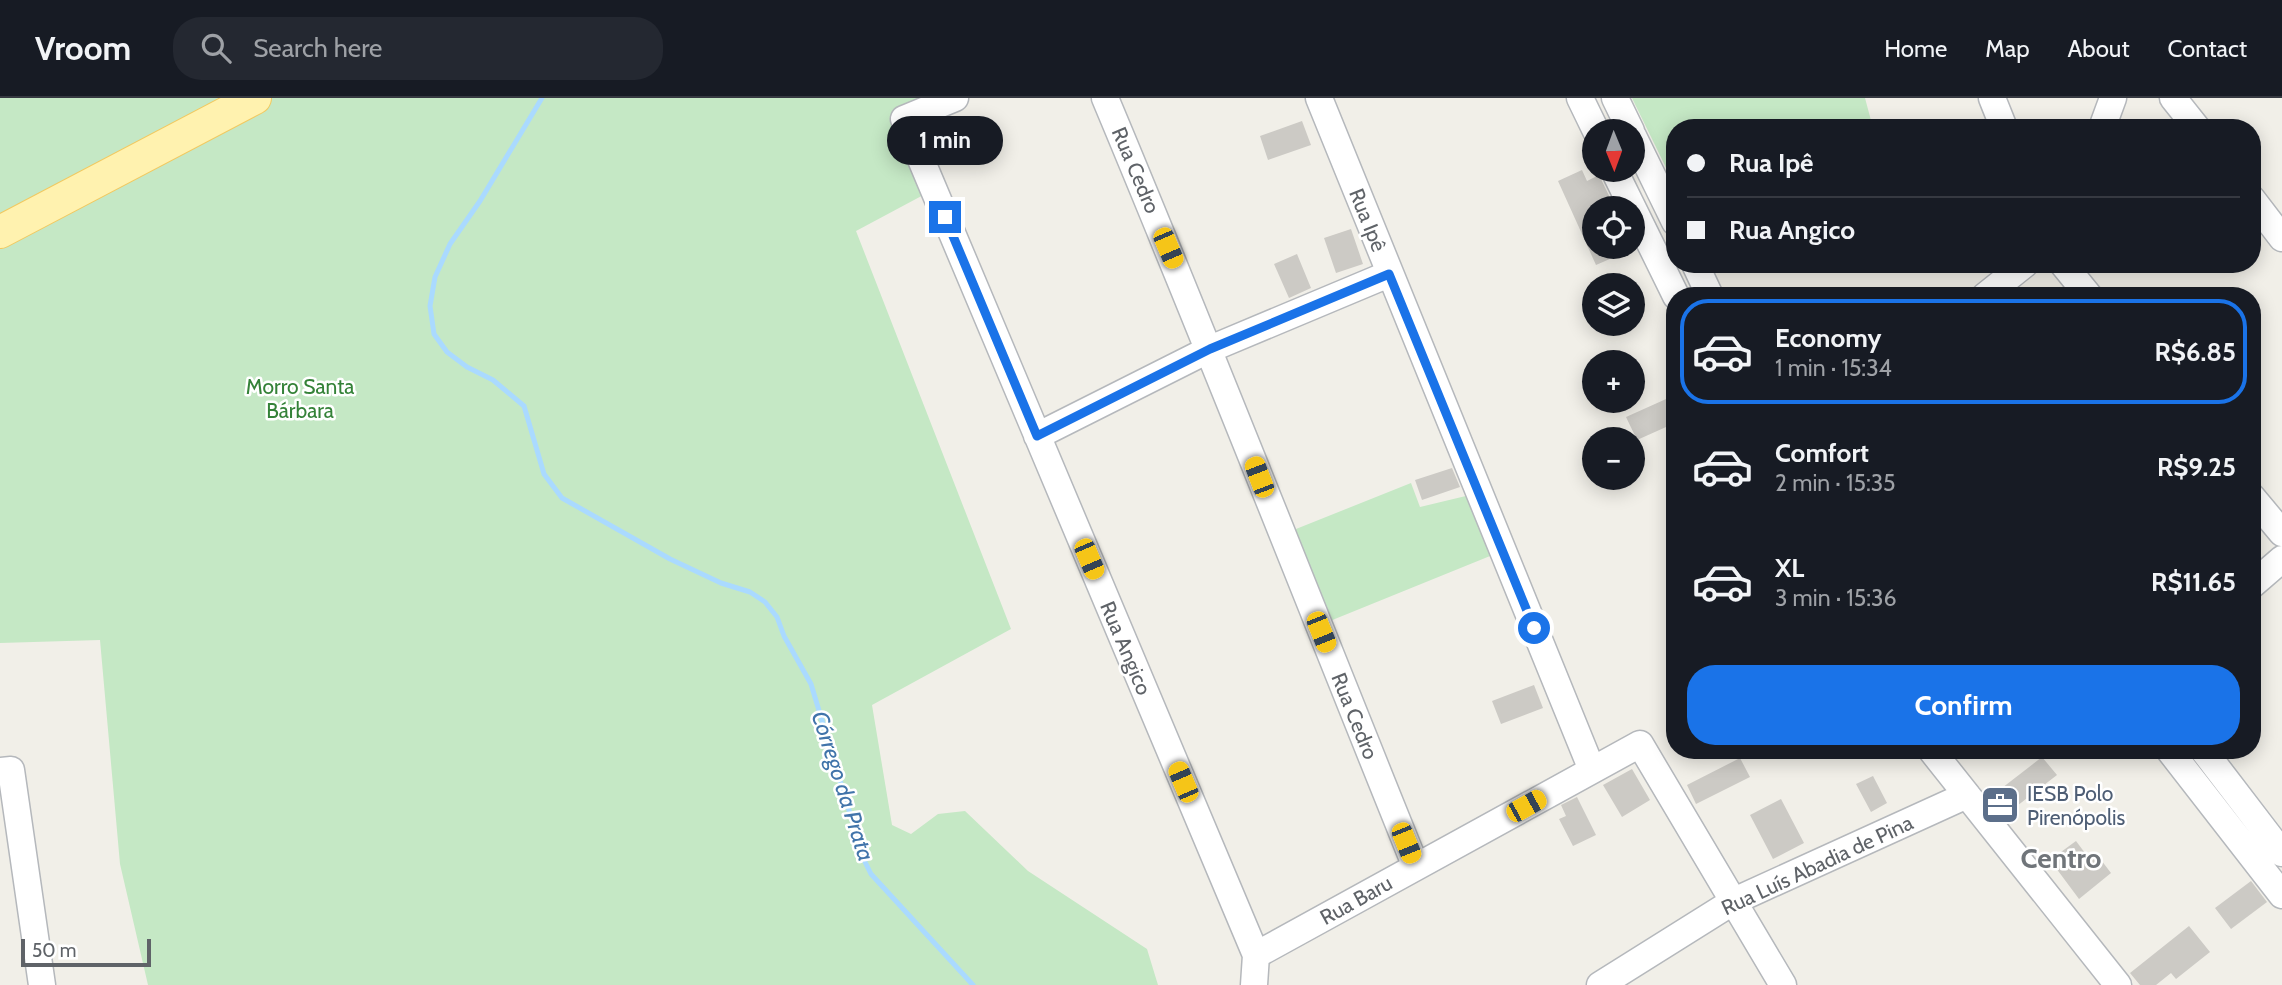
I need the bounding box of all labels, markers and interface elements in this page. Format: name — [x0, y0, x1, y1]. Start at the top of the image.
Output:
search box — [173, 17, 663, 80]
text: Vroom — [35, 28, 131, 68]
icon: search — [197, 29, 235, 67]
text: Search here — [253, 32, 382, 64]
text: Home — [1884, 34, 1947, 63]
text: Map — [1985, 34, 2030, 63]
text: About — [2068, 34, 2130, 63]
text: Contact — [2168, 34, 2247, 63]
callout: 1 min — [887, 116, 1003, 164]
north arrow — [1582, 119, 1645, 182]
map controls — [1582, 119, 1645, 490]
street label: Rua Cedro — [1107, 123, 1165, 217]
text: 1 min — [919, 126, 971, 154]
text: Rua Ipê — [1729, 147, 1813, 179]
street label: Rua Ipê — [1344, 185, 1392, 255]
button: locate — [1582, 196, 1645, 259]
route end — [929, 201, 961, 233]
text: Rua Angico — [1729, 214, 1855, 246]
car — [1151, 225, 1186, 271]
button: layers — [1582, 273, 1645, 336]
icon: car — [1691, 320, 1754, 383]
text: Economy — [1775, 322, 1881, 354]
text: R$6.85 — [2155, 336, 2236, 368]
button: + — [1582, 350, 1645, 413]
text: 1 min · 15:34 — [1775, 354, 1892, 382]
park label: Morro Santa Bárbara — [246, 374, 354, 423]
button: − — [1582, 427, 1645, 490]
icon: car — [1691, 435, 1754, 498]
text: Comfort — [1775, 437, 1869, 469]
text: R$9.25 — [2157, 451, 2236, 483]
car — [1242, 454, 1277, 500]
text: 2 min · 15:35 — [1775, 469, 1896, 497]
car — [1072, 536, 1107, 582]
icon: car — [1691, 550, 1754, 613]
text: XL — [1775, 552, 1804, 584]
text: R$11.65 — [2151, 566, 2236, 598]
text: 3 min · 15:36 — [1775, 584, 1897, 612]
street label: Rua Angico — [1095, 597, 1157, 699]
car — [1304, 609, 1339, 655]
route start — [1518, 612, 1550, 644]
button: Confirm — [1687, 665, 2240, 745]
street label: Rua Cedro — [1326, 669, 1384, 763]
water label: Córrego da Prata — [806, 708, 880, 864]
car — [1166, 759, 1201, 805]
place label: IESB Polo Pirenópolis — [2027, 781, 2125, 830]
office icon: IESB Polo Pirenópolis — [1979, 784, 2021, 826]
car — [1503, 787, 1550, 825]
street label: Rua Luís Abadia de Pina — [1717, 810, 1917, 920]
car — [1389, 820, 1424, 866]
district label: Centro — [2020, 841, 2102, 875]
street label: Rua Baru — [1316, 870, 1396, 930]
scale bar — [21, 936, 150, 968]
text: 50 m — [32, 939, 76, 962]

